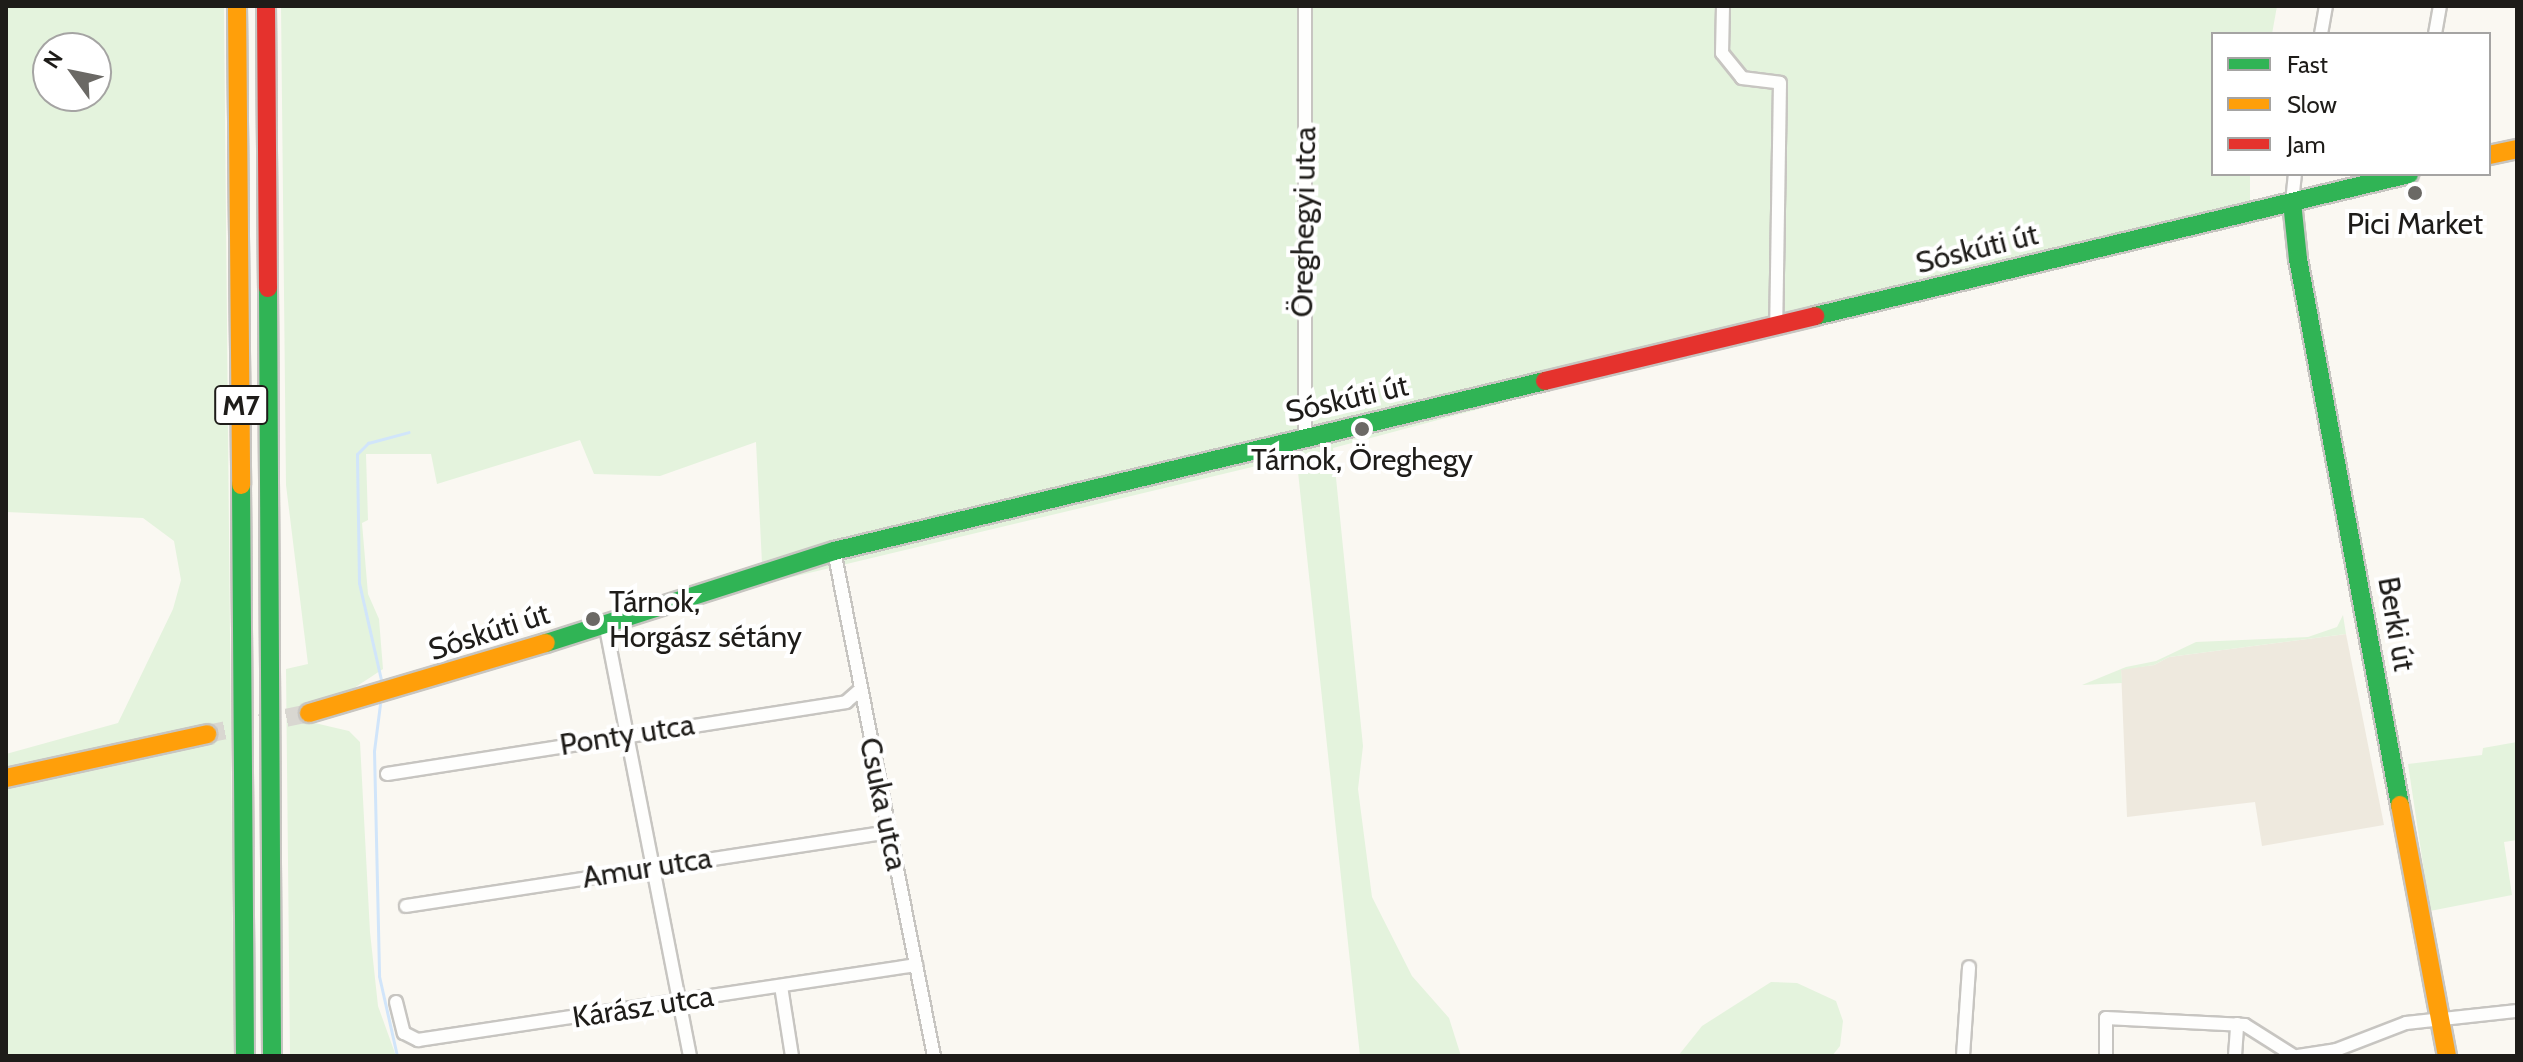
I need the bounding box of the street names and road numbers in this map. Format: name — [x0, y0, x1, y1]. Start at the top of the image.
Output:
street label: Öreghegyi utca — [1284, 126, 1324, 318]
street label: Sóskúti út — [1912, 216, 2042, 282]
street label: Sóskúti út — [1282, 367, 1412, 431]
road number: M7 — [213, 381, 269, 429]
street label: Berki út — [2370, 574, 2422, 674]
street label: Sóskúti út — [424, 596, 554, 668]
street label: Ponty utca — [557, 707, 697, 763]
street label: Csuka utca — [851, 734, 915, 874]
street label: Amur utca — [580, 840, 714, 896]
street label: Kárász utca — [570, 978, 716, 1036]

